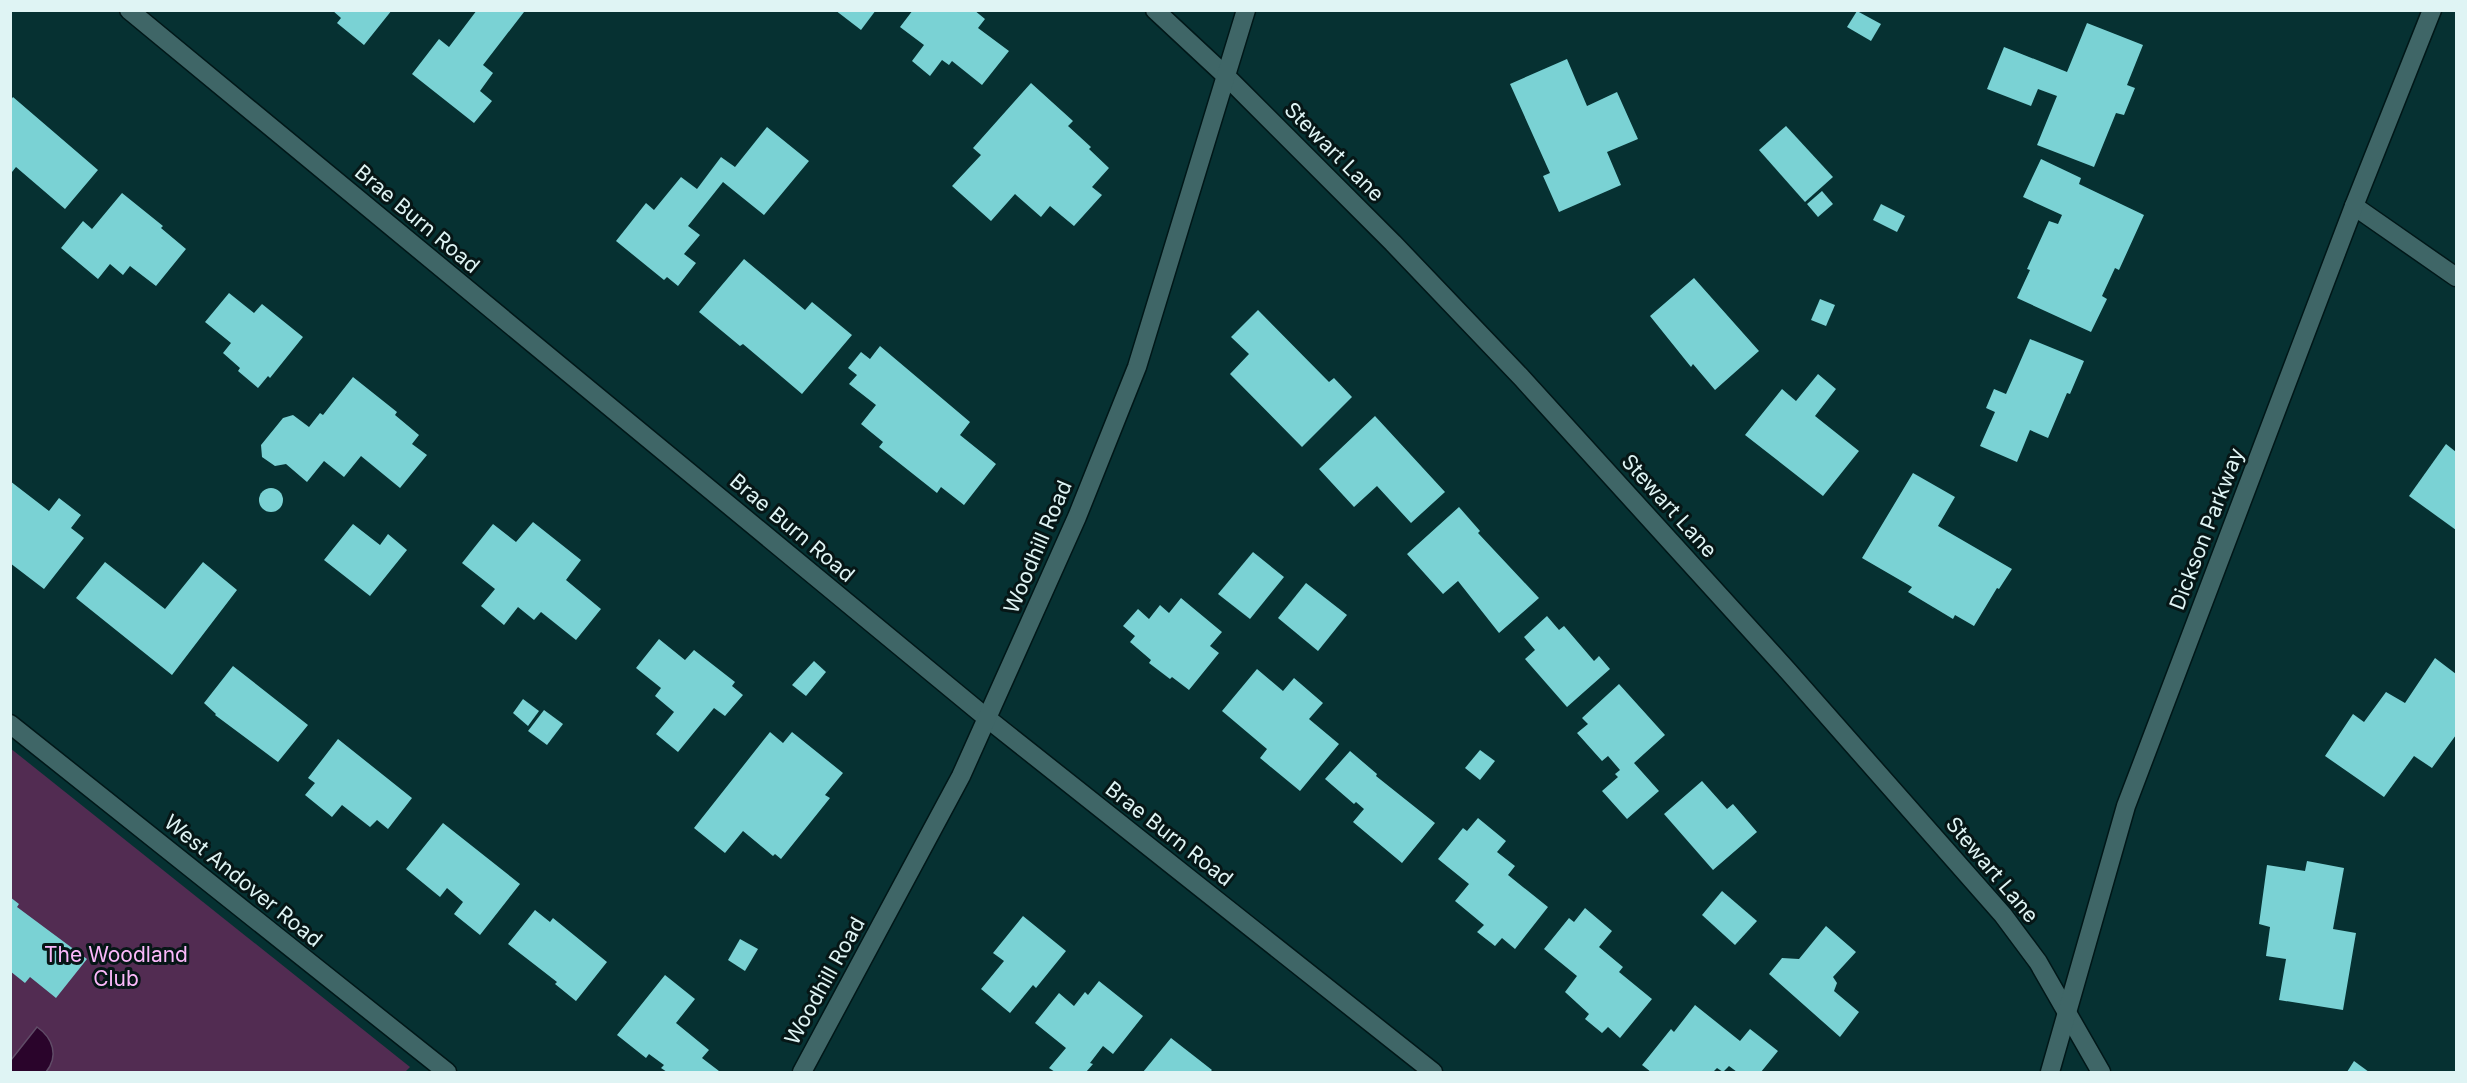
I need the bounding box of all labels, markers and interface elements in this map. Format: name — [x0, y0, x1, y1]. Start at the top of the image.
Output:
street label: Stewart Lane — [1279, 97, 1389, 207]
street label: Brae Burn Road — [350, 159, 485, 278]
street label: Dickson Parkway — [2164, 444, 2249, 613]
street label: Stewart Lane — [1616, 449, 1722, 562]
street label: Brae Burn Road — [725, 468, 860, 587]
street label: Woodhill Road — [998, 477, 1077, 617]
street label: Brae Burn Road — [1101, 776, 1238, 891]
street label: West Andover Road — [159, 809, 327, 952]
street label: Stewart Lane — [1941, 812, 2044, 928]
street label: Woodhill Road — [779, 913, 870, 1049]
park label: The Woodland Club — [44, 942, 188, 991]

